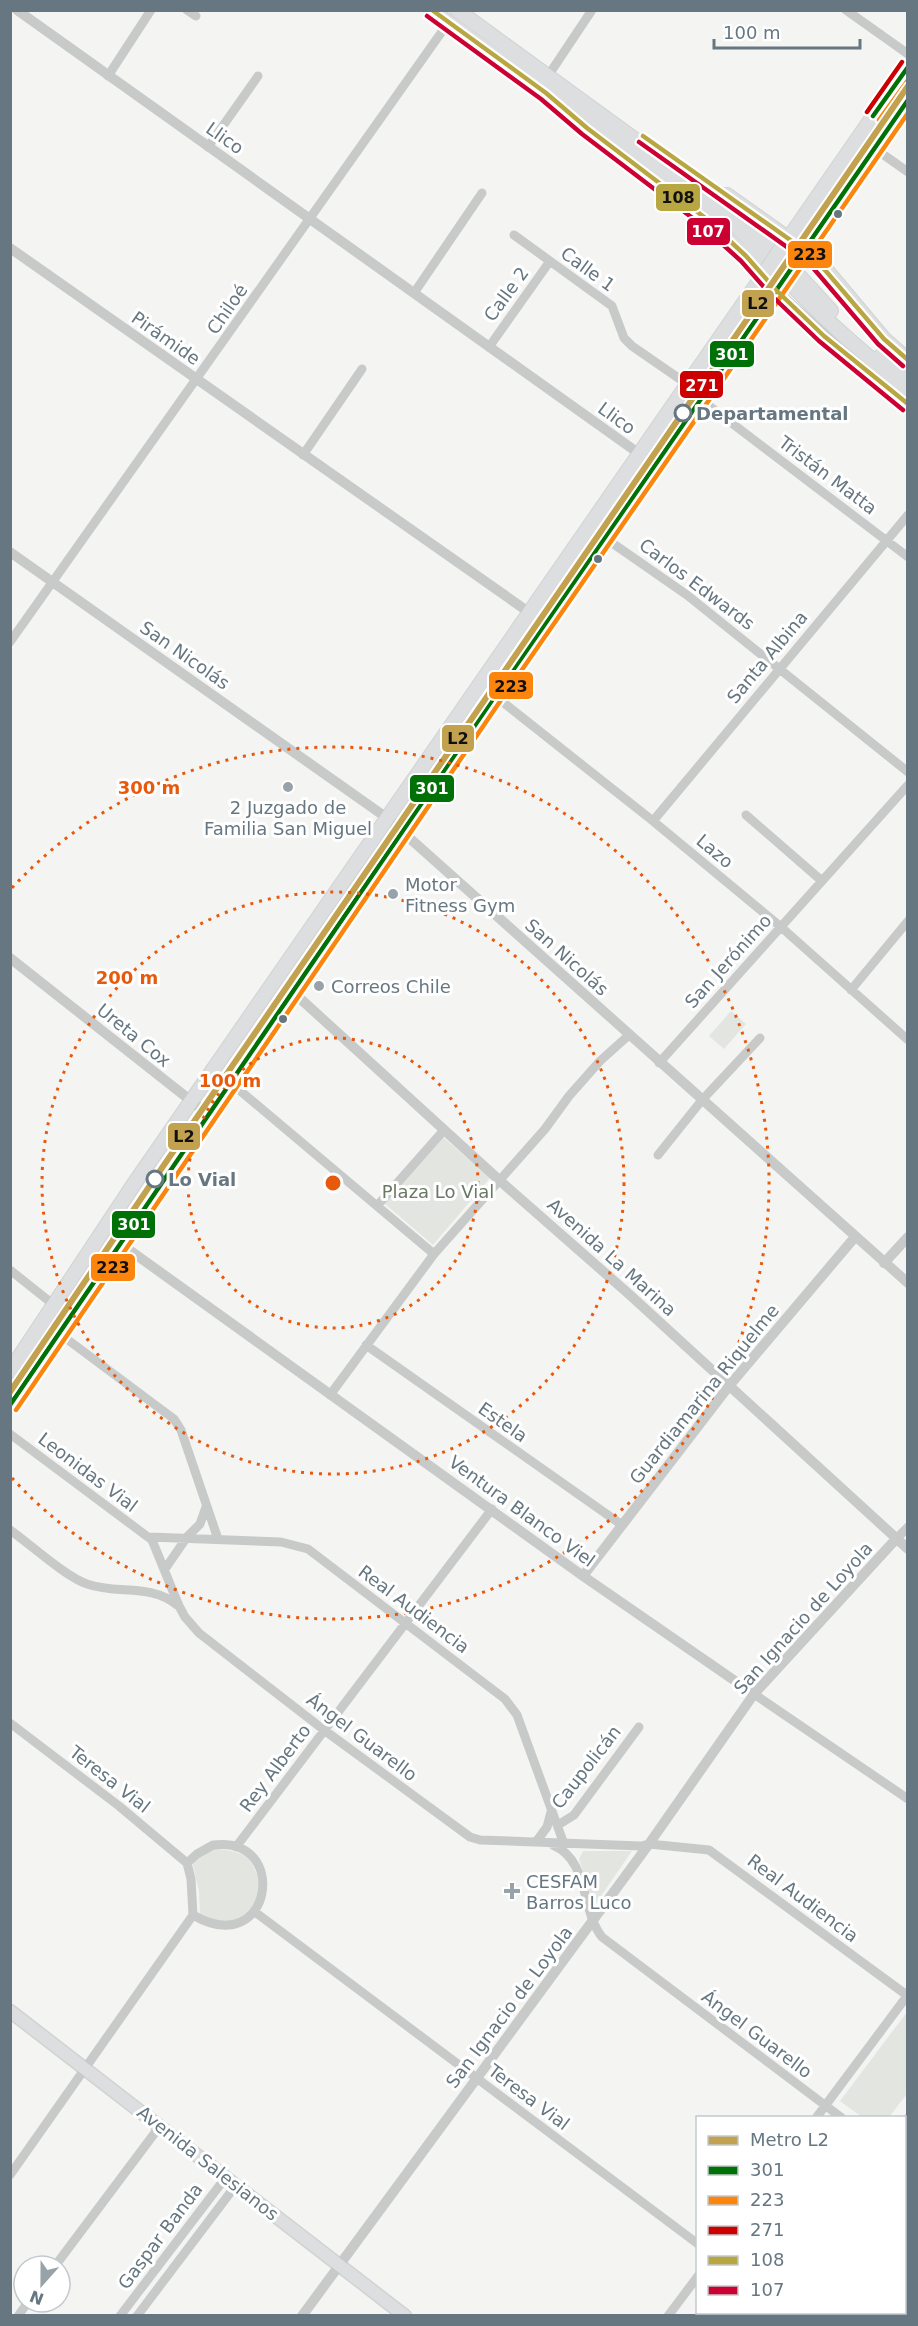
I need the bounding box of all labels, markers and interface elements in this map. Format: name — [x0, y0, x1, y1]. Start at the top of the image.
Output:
scale bar — [714, 12, 860, 50]
text: 100 m — [723, 22, 781, 43]
street label: Llico — [202, 118, 248, 158]
line badge: 108 — [655, 183, 701, 212]
text: 108 — [661, 188, 695, 207]
unlabelled marker — [832, 208, 844, 220]
line badge: 107 — [686, 217, 731, 246]
text: 107 — [691, 222, 725, 241]
line badge: 223 — [787, 240, 833, 269]
street label: Calle 1 — [557, 242, 619, 296]
text: 223 — [793, 245, 827, 264]
street label: Calle 2 — [479, 263, 533, 325]
street label: Chiloé — [202, 280, 252, 338]
line badge: L2 — [741, 289, 775, 318]
text: L2 — [747, 294, 769, 313]
street label: Pirámide — [128, 307, 204, 369]
line badge: 301 — [709, 340, 755, 368]
text: 301 — [715, 345, 749, 364]
line badge: 271 — [679, 370, 724, 399]
text: 271 — [685, 376, 719, 395]
street label: Llico — [594, 397, 640, 439]
place label: Departamental — [696, 403, 849, 424]
marker: Departamental — [674, 404, 692, 422]
street label: Tristán Matta — [774, 431, 881, 519]
street label: Carlos Edwards — [635, 534, 759, 634]
unlabelled marker — [592, 553, 604, 565]
street label: Santa Albina — [722, 607, 812, 707]
street label: San Nicolás — [136, 616, 234, 694]
line badge: 223 — [488, 671, 534, 700]
text: 223 — [494, 677, 528, 696]
line badge: L2 — [441, 724, 475, 753]
text: L2 — [447, 729, 469, 748]
line badge: 301 — [409, 774, 455, 803]
text: 300 m — [118, 777, 180, 798]
text: 301 — [415, 779, 449, 798]
marker: 2 Juzgado de Familia San Miguel — [281, 780, 295, 794]
place label: 2 Juzgado de Familia San Miguel — [204, 797, 372, 839]
street label: Lazo — [692, 830, 738, 872]
place label: Motor Fitness Gym — [405, 874, 515, 916]
marker: Motor Fitness Gym — [386, 887, 400, 901]
street label: San Jerónimo — [680, 910, 776, 1012]
street label: San Nicolás — [521, 914, 613, 1000]
text: 200 m — [96, 967, 158, 988]
place label: Correos Chile — [331, 976, 451, 997]
marker: Correos Chile — [312, 979, 326, 993]
street label: Ureta Cox — [93, 999, 175, 1071]
unlabelled marker — [277, 1013, 289, 1025]
text: 100 m — [199, 1070, 261, 1091]
line badge: L2 — [167, 1122, 201, 1151]
text: L2 — [173, 1127, 195, 1146]
place label: Lo Vial — [168, 1169, 236, 1190]
marker: Lo Vial — [146, 1170, 164, 1188]
centre of rings — [323, 1173, 343, 1193]
park label: Plaza Lo Vial — [382, 1181, 494, 1202]
street label: Avenida La Marina — [543, 1194, 681, 1320]
line badge: 301 — [111, 1210, 156, 1239]
text: 301 — [117, 1215, 151, 1234]
line badge: 223 — [90, 1253, 136, 1282]
text: 223 — [96, 1258, 130, 1277]
street label: Guardiamarina Riquelme — [625, 1300, 783, 1488]
street label: Estela — [474, 1398, 532, 1446]
street label: Leonidas Vial — [34, 1428, 142, 1516]
street label: Ventura Blanco Viel — [445, 1451, 599, 1571]
street label: San Ignacio de Loyola — [729, 1538, 877, 1698]
street label: Real Audiencia — [355, 1561, 473, 1657]
street label: Ángel Guarello — [303, 1689, 421, 1785]
street label: Rey Alberto — [235, 1720, 315, 1816]
street label: Caupolicán — [547, 1721, 625, 1813]
street label: Teresa Vial — [65, 1741, 154, 1817]
street label: Real Audiencia — [744, 1850, 862, 1946]
place label: CESFAM Barros Luco — [526, 1871, 632, 1913]
marker: CESFAM Barros Luco — [503, 1882, 521, 1900]
street label: San Ignacio de Loyola — [441, 1922, 577, 2092]
street label: Ángel Guarello — [698, 1986, 816, 2082]
street label: Teresa Vial — [483, 2059, 574, 2134]
street label: Avenida Salesianos — [133, 2101, 283, 2225]
legend — [696, 2116, 906, 2314]
text: Metro L2 — [750, 2129, 829, 2150]
text: 301 — [750, 2159, 784, 2180]
street label: Gaspar Banda — [113, 2179, 207, 2293]
text: 223 — [750, 2189, 784, 2210]
text: 271 — [750, 2219, 784, 2240]
text: 108 — [750, 2249, 784, 2270]
north arrow — [12, 2254, 72, 2314]
text: 107 — [750, 2279, 784, 2300]
text: N — [27, 2286, 46, 2309]

